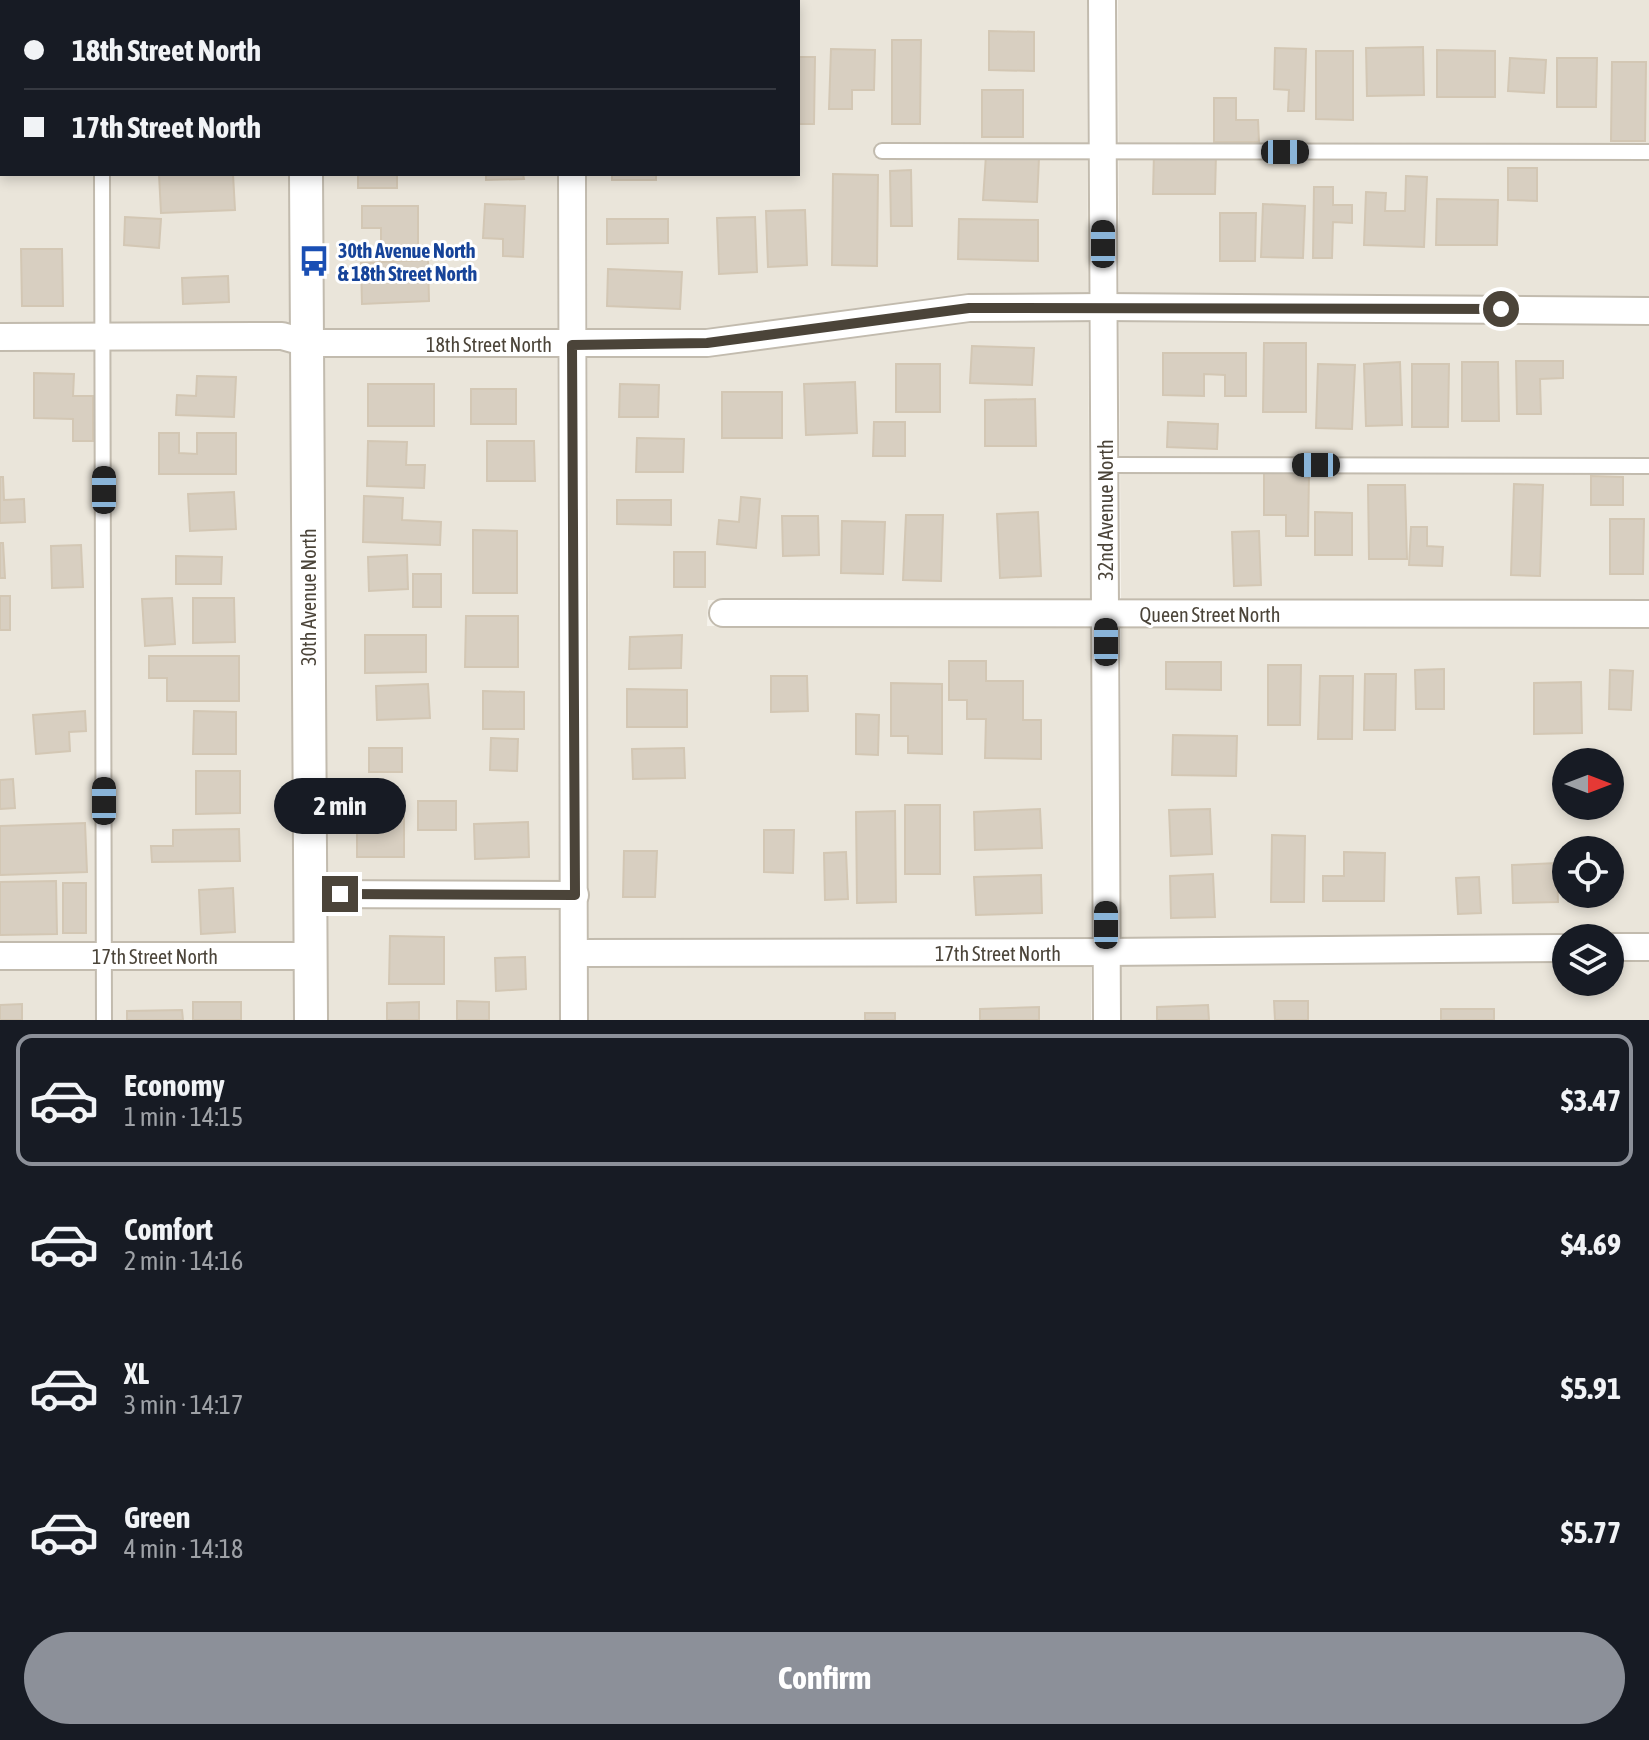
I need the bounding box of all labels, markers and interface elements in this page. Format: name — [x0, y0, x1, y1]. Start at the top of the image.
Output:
text: 18th Street North — [72, 33, 261, 67]
text: 17th Street North — [72, 110, 261, 144]
car — [1261, 140, 1309, 164]
car — [1091, 220, 1115, 268]
place label: 30th Avenue North & 18th Street North — [338, 239, 477, 285]
bus stop icon: 30th Avenue North & 18th Street North — [297, 244, 331, 278]
route start — [1483, 291, 1519, 327]
street label: 18th Street North — [426, 333, 552, 356]
street label: 32nd Avenue North — [1094, 439, 1117, 581]
car — [1292, 453, 1340, 477]
car — [92, 466, 116, 514]
street label: 30th Avenue North — [297, 528, 320, 666]
street label: Queen Street North — [1140, 603, 1280, 626]
car — [1094, 618, 1118, 666]
north arrow — [1552, 748, 1624, 820]
map controls — [1552, 748, 1624, 996]
car — [92, 777, 116, 825]
callout: 2 min — [274, 778, 406, 834]
text: 2 min — [313, 791, 367, 821]
button: locate — [1552, 836, 1624, 908]
route end — [322, 876, 358, 912]
car — [1094, 901, 1118, 949]
button: layers — [1552, 924, 1624, 996]
street label: 17th Street North — [935, 942, 1061, 965]
street label: 17th Street North — [92, 945, 218, 968]
icon: car — [28, 1064, 100, 1136]
text: Economy — [124, 1068, 225, 1102]
text: $3.47 — [1561, 1083, 1621, 1117]
text: 1 min · 14:15 — [124, 1102, 243, 1132]
icon: car — [28, 1208, 100, 1280]
text: Comfort — [124, 1212, 213, 1246]
text: $4.69 — [1561, 1227, 1621, 1261]
text: 2 min · 14:16 — [124, 1246, 243, 1276]
icon: car — [28, 1352, 100, 1424]
text: XL — [124, 1356, 149, 1390]
text: $5.91 — [1561, 1371, 1621, 1405]
text: 3 min · 14:17 — [124, 1390, 243, 1420]
icon: car — [28, 1496, 100, 1568]
text: Green — [124, 1500, 190, 1534]
text: $5.77 — [1561, 1515, 1621, 1549]
text: 4 min · 14:18 — [124, 1534, 243, 1564]
button: Confirm — [24, 1632, 1625, 1724]

